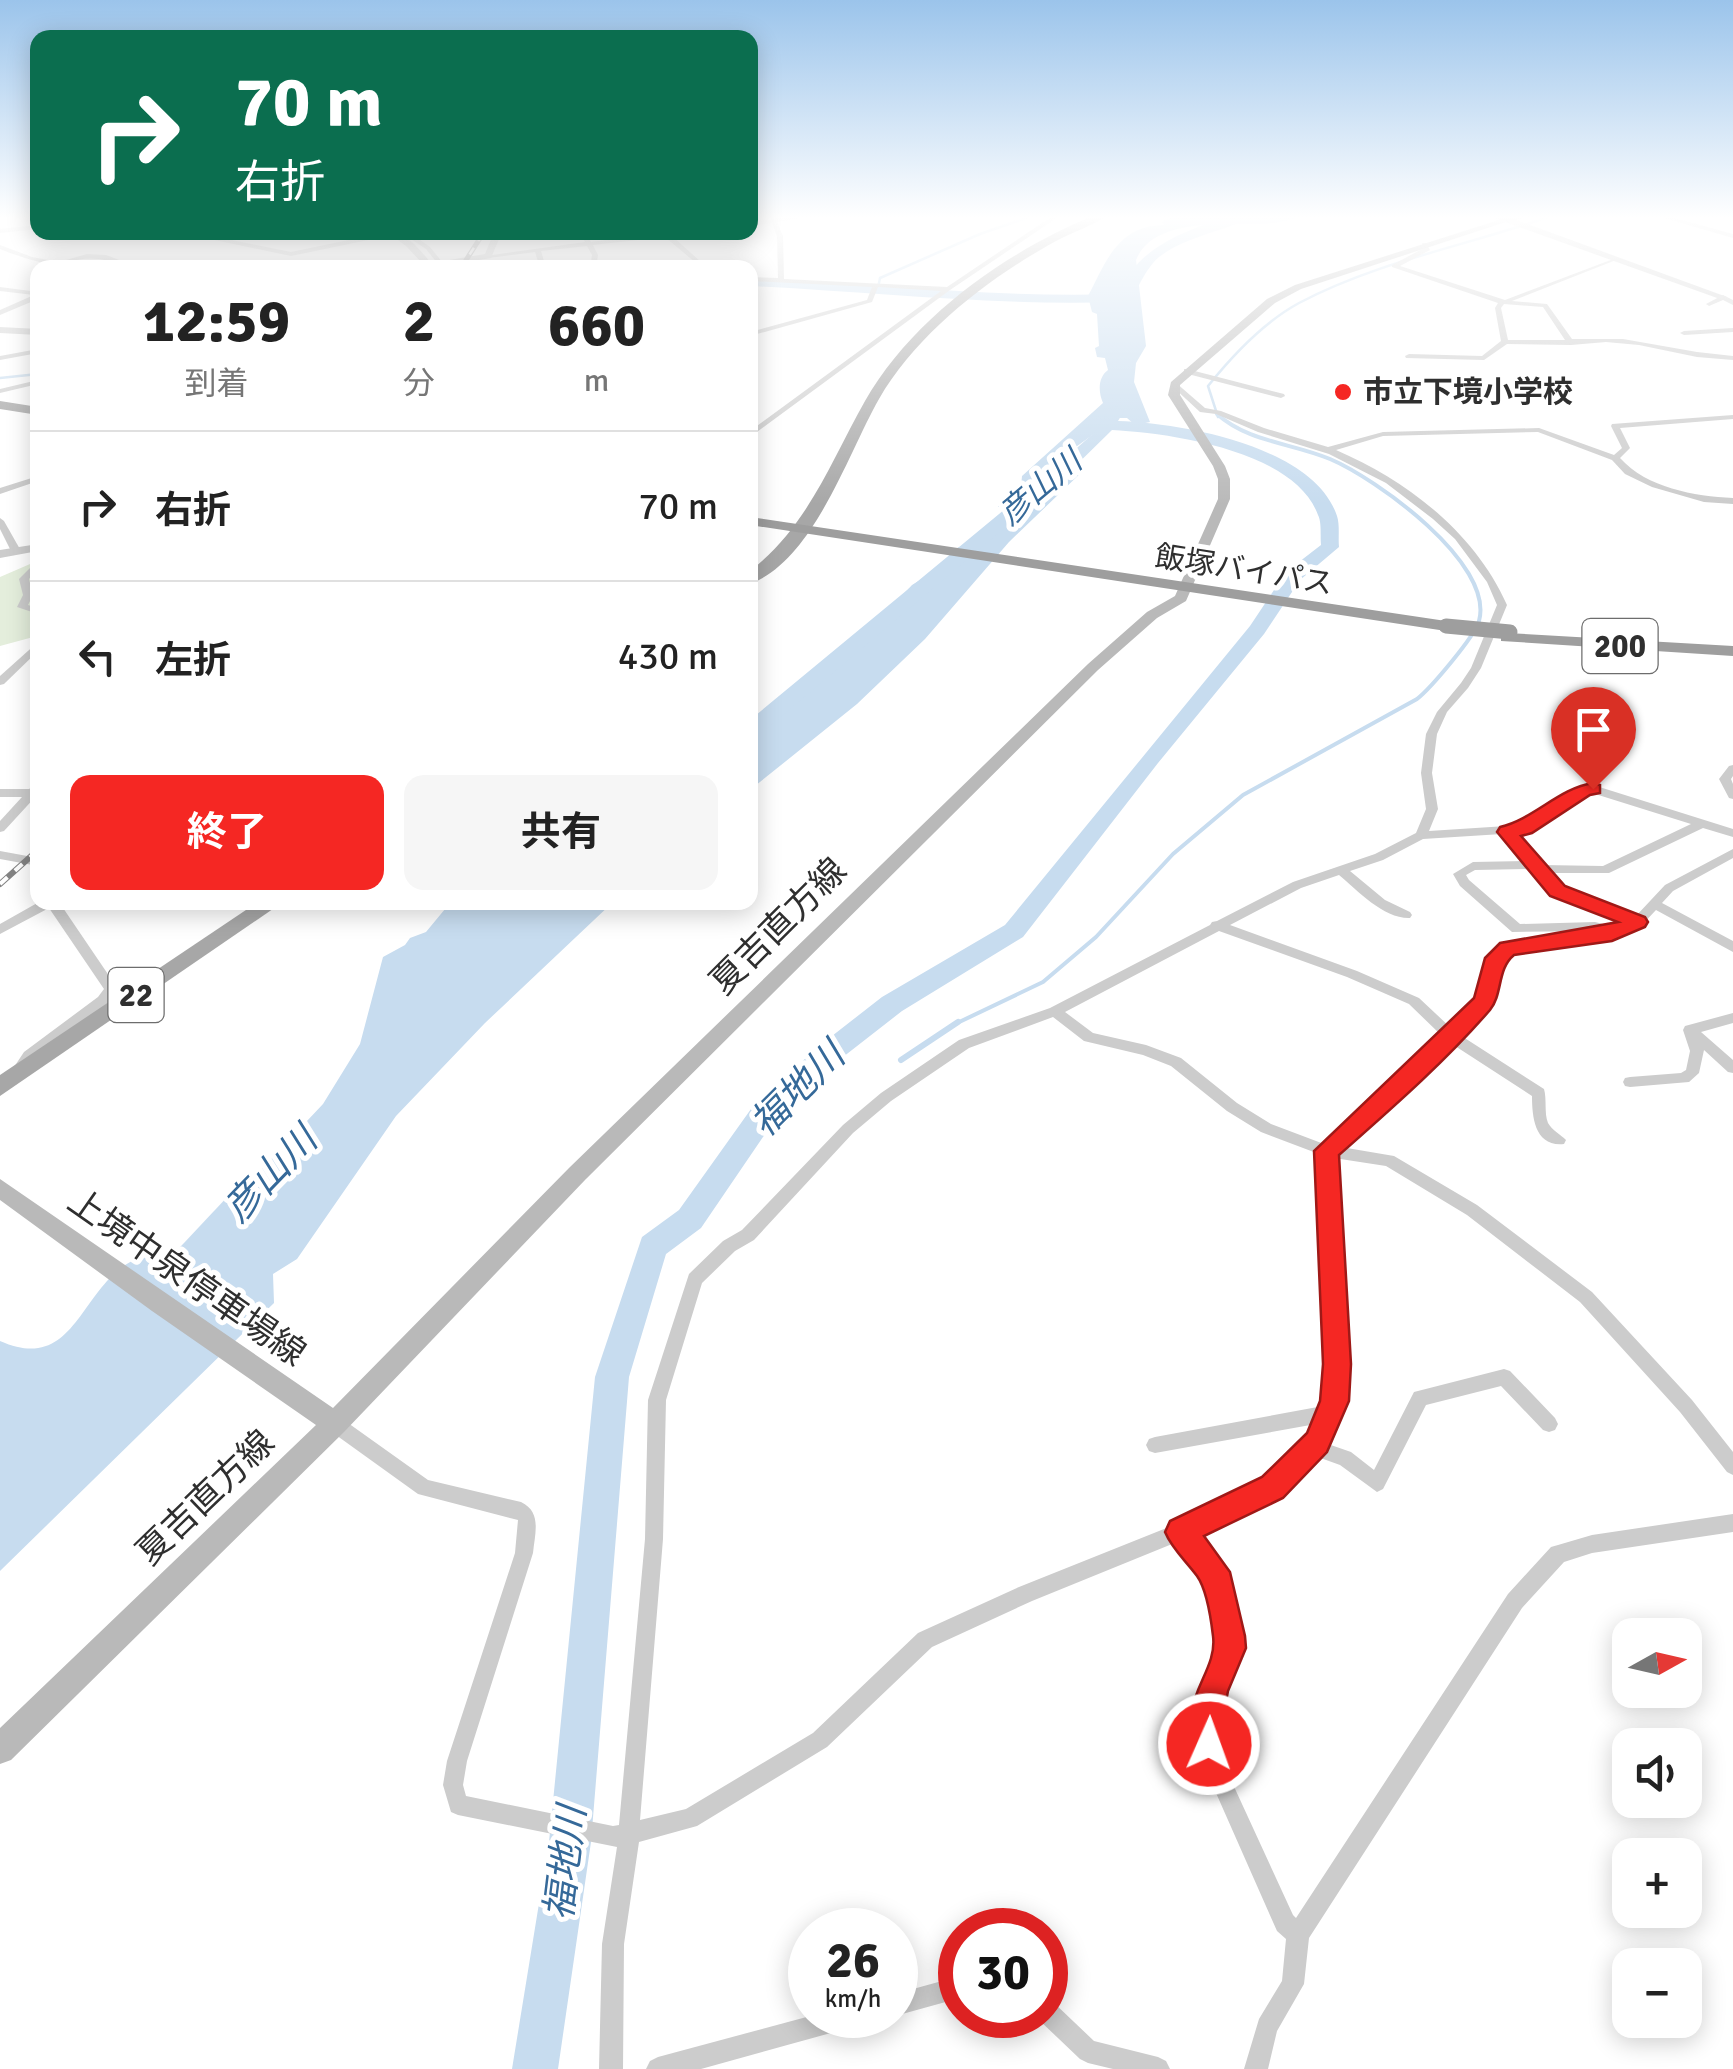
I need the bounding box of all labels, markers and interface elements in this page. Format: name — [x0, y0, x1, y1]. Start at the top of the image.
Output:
text: 70 m — [235, 59, 383, 145]
icon: right — [70, 70, 200, 200]
text: 右折 — [235, 155, 325, 210]
text: 12:59 — [143, 285, 290, 359]
text: 2 — [403, 285, 435, 359]
text: 660 — [548, 289, 645, 363]
text: m — [584, 361, 609, 400]
text: 到着 — [184, 364, 248, 403]
text: 分 — [403, 364, 435, 403]
place label: 市立下境小学校 — [1363, 374, 1573, 411]
marker: 市立下境小学校 — [1332, 381, 1354, 403]
water label: 彦山川 — [991, 440, 1092, 533]
icon: right — [70, 479, 125, 534]
text: 70 m — [638, 483, 718, 530]
text: 右折 — [155, 487, 231, 534]
street label: 飯塚バイパス — [1152, 538, 1335, 603]
road number: 200 — [1582, 619, 1658, 673]
icon: left — [70, 629, 125, 684]
text: 430 m — [618, 633, 718, 680]
text: 左折 — [155, 637, 231, 684]
pin — [1551, 687, 1636, 790]
icon: arrive — [1566, 702, 1621, 757]
button: 終了 — [70, 775, 384, 890]
button: 共有 — [404, 775, 718, 890]
street label: 夏吉直方線 — [701, 849, 855, 1003]
road number: 22 — [108, 968, 164, 1022]
water label: 福地川 — [740, 1030, 857, 1146]
water label: 彦山川 — [214, 1114, 330, 1232]
street label: 上境中泉停車場線 — [60, 1179, 314, 1375]
street label: 夏吉直方線 — [127, 1421, 283, 1574]
north arrow — [1612, 1618, 1702, 1708]
map controls — [1612, 1618, 1702, 2038]
position arrow — [1157, 1692, 1261, 1796]
button: sound — [1612, 1728, 1702, 1818]
water label: 福地川 — [535, 1800, 596, 1923]
button: + — [1612, 1838, 1702, 1928]
speed limit sign: 30 — [938, 1908, 1068, 2038]
text: 26 — [826, 1930, 880, 1992]
button: − — [1612, 1948, 1702, 2038]
text: km/h — [825, 1983, 881, 2014]

